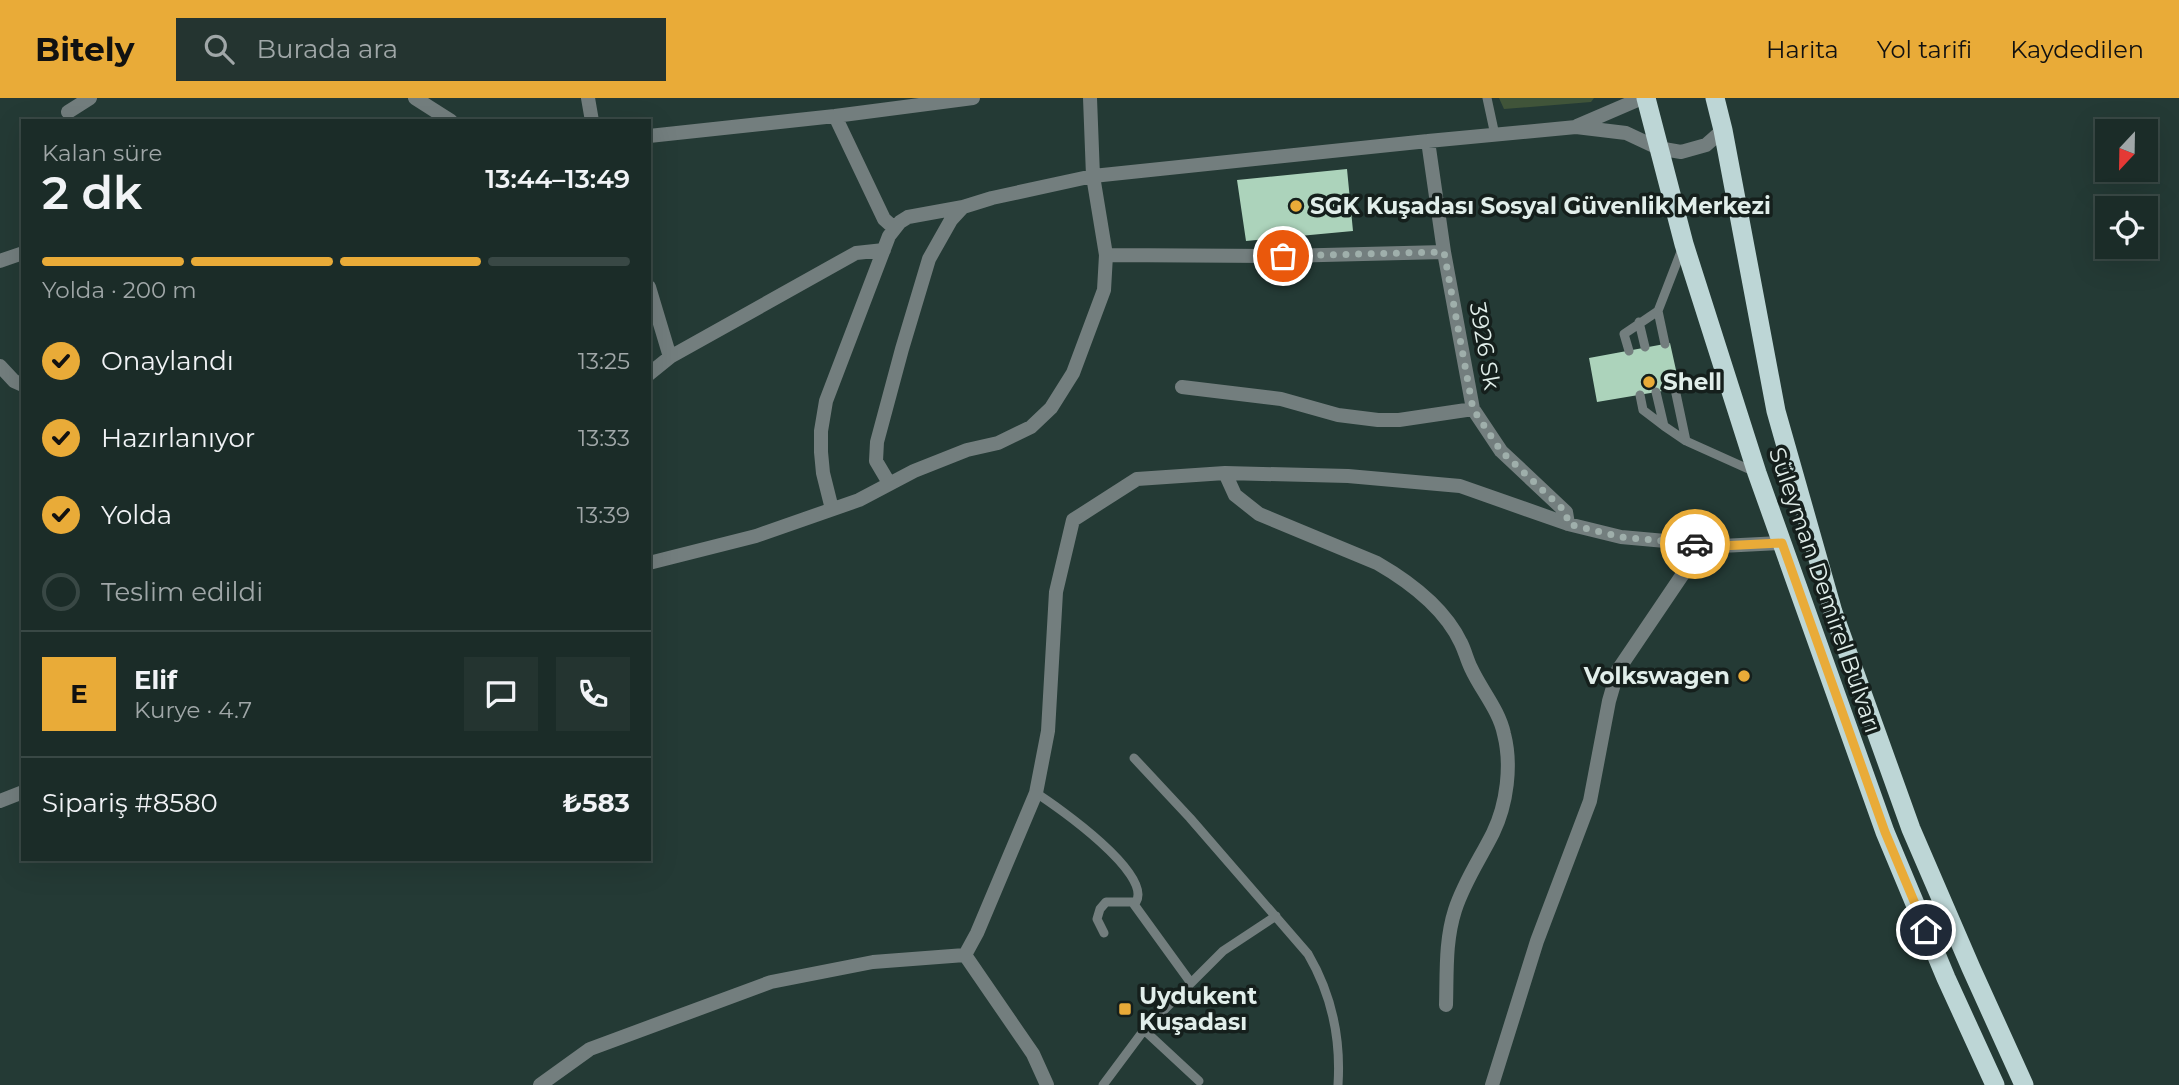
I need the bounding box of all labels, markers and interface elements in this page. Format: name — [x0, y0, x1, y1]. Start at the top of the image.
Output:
search box — [176, 18, 666, 81]
text: Bitely — [35, 29, 134, 69]
icon: search — [200, 30, 238, 68]
text: Burada ara — [256, 33, 398, 65]
text: Harita — [1766, 35, 1839, 64]
text: Yol tarifi — [1877, 35, 1972, 64]
text: Kaydedilen — [2010, 35, 2144, 64]
north arrow — [2095, 119, 2158, 182]
map controls — [2095, 119, 2158, 259]
text: Kalan süre — [42, 139, 162, 167]
text: 13:44–13:49 — [485, 163, 630, 195]
text: 2 dk — [42, 164, 142, 221]
place label: SGK Kuşadası Sosyal Güvenlik Merkezi — [1310, 192, 1771, 220]
button: locate — [2095, 196, 2158, 259]
marker: SGK Kuşadası Sosyal Güvenlik Merkezi — [1288, 198, 1304, 214]
pin — [1253, 226, 1313, 286]
icon: bag — [1264, 237, 1302, 275]
text: Yolda · 200 m — [42, 276, 197, 304]
street label: 3926 Sk — [1464, 300, 1506, 392]
icon: check — [42, 342, 80, 380]
text: Onaylandı — [101, 345, 234, 377]
text: 13:25 — [578, 347, 630, 375]
place label: Shell — [1663, 368, 1722, 396]
marker: Shell — [1641, 374, 1657, 390]
icon: check — [42, 419, 80, 457]
text: Hazırlanıyor — [101, 422, 255, 454]
text: 13:33 — [578, 424, 630, 452]
street label: Süleyman Demirel Bulvarı — [1763, 444, 1887, 736]
icon: check — [42, 496, 80, 534]
text: Yolda — [101, 499, 172, 531]
text: 13:39 — [577, 501, 630, 529]
courier — [1660, 509, 1730, 579]
icon: car — [1676, 525, 1714, 563]
text: Teslim edildi — [101, 576, 263, 608]
button: chat — [464, 657, 538, 731]
button: phone — [556, 657, 630, 731]
place label: Volkswagen — [1583, 662, 1730, 690]
text: Elif — [134, 664, 177, 696]
marker: Volkswagen — [1736, 668, 1752, 684]
text: E — [70, 678, 88, 710]
text: Kurye · 4.7 — [134, 696, 252, 724]
text: Sipariş #8580 — [42, 787, 218, 819]
text: ₺583 — [562, 787, 630, 819]
pin — [1896, 900, 1956, 960]
icon: home — [1907, 911, 1945, 949]
place label: Uydukent Kuşadası — [1139, 982, 1257, 1036]
marker: Uydukent Kuşadası — [1117, 1001, 1133, 1017]

